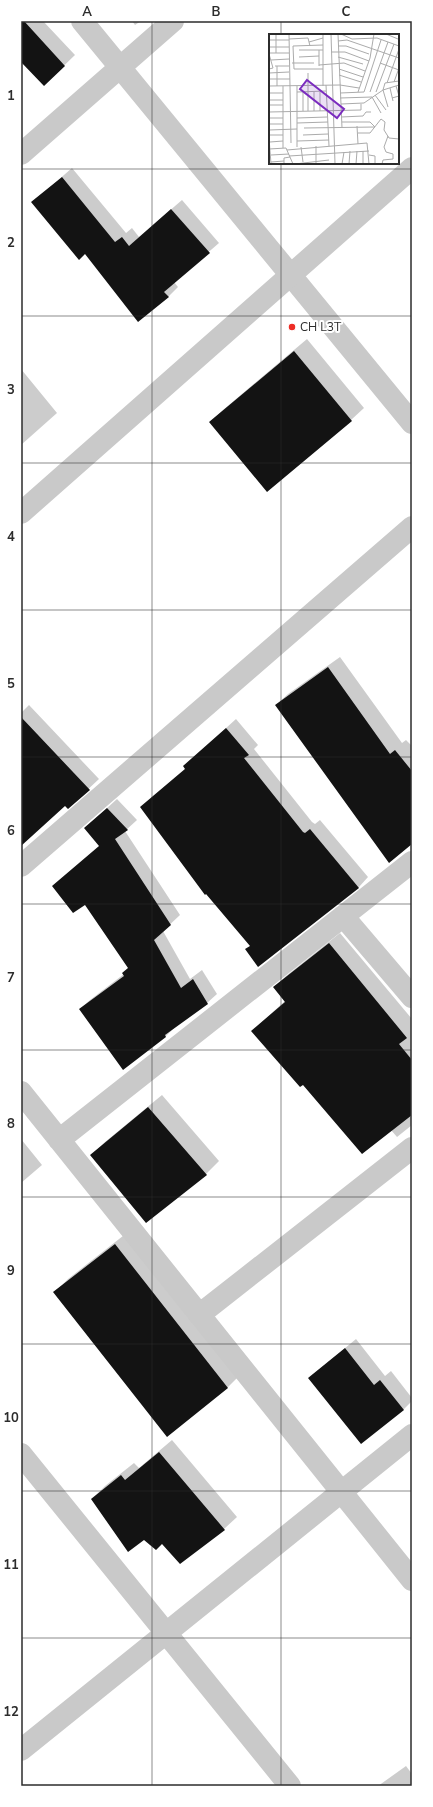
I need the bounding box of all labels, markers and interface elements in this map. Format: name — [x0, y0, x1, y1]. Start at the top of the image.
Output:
text: A — [82, 3, 92, 21]
text: B — [212, 3, 221, 21]
text: C — [342, 3, 351, 21]
inset map — [269, 34, 399, 164]
text: 1 — [7, 87, 15, 105]
text: 2 — [7, 234, 15, 252]
place label: CH L3T — [300, 319, 342, 335]
marker: CH L3T — [287, 322, 297, 332]
text: 3 — [7, 381, 15, 399]
text: 4 — [7, 528, 15, 546]
text: 5 — [7, 675, 15, 693]
text: 6 — [7, 822, 15, 840]
text: 7 — [7, 969, 15, 987]
text: 8 — [7, 1115, 15, 1133]
text: 9 — [7, 1262, 15, 1280]
text: 10 — [3, 1409, 19, 1427]
text: 11 — [3, 1556, 19, 1574]
text: 12 — [3, 1703, 19, 1721]

